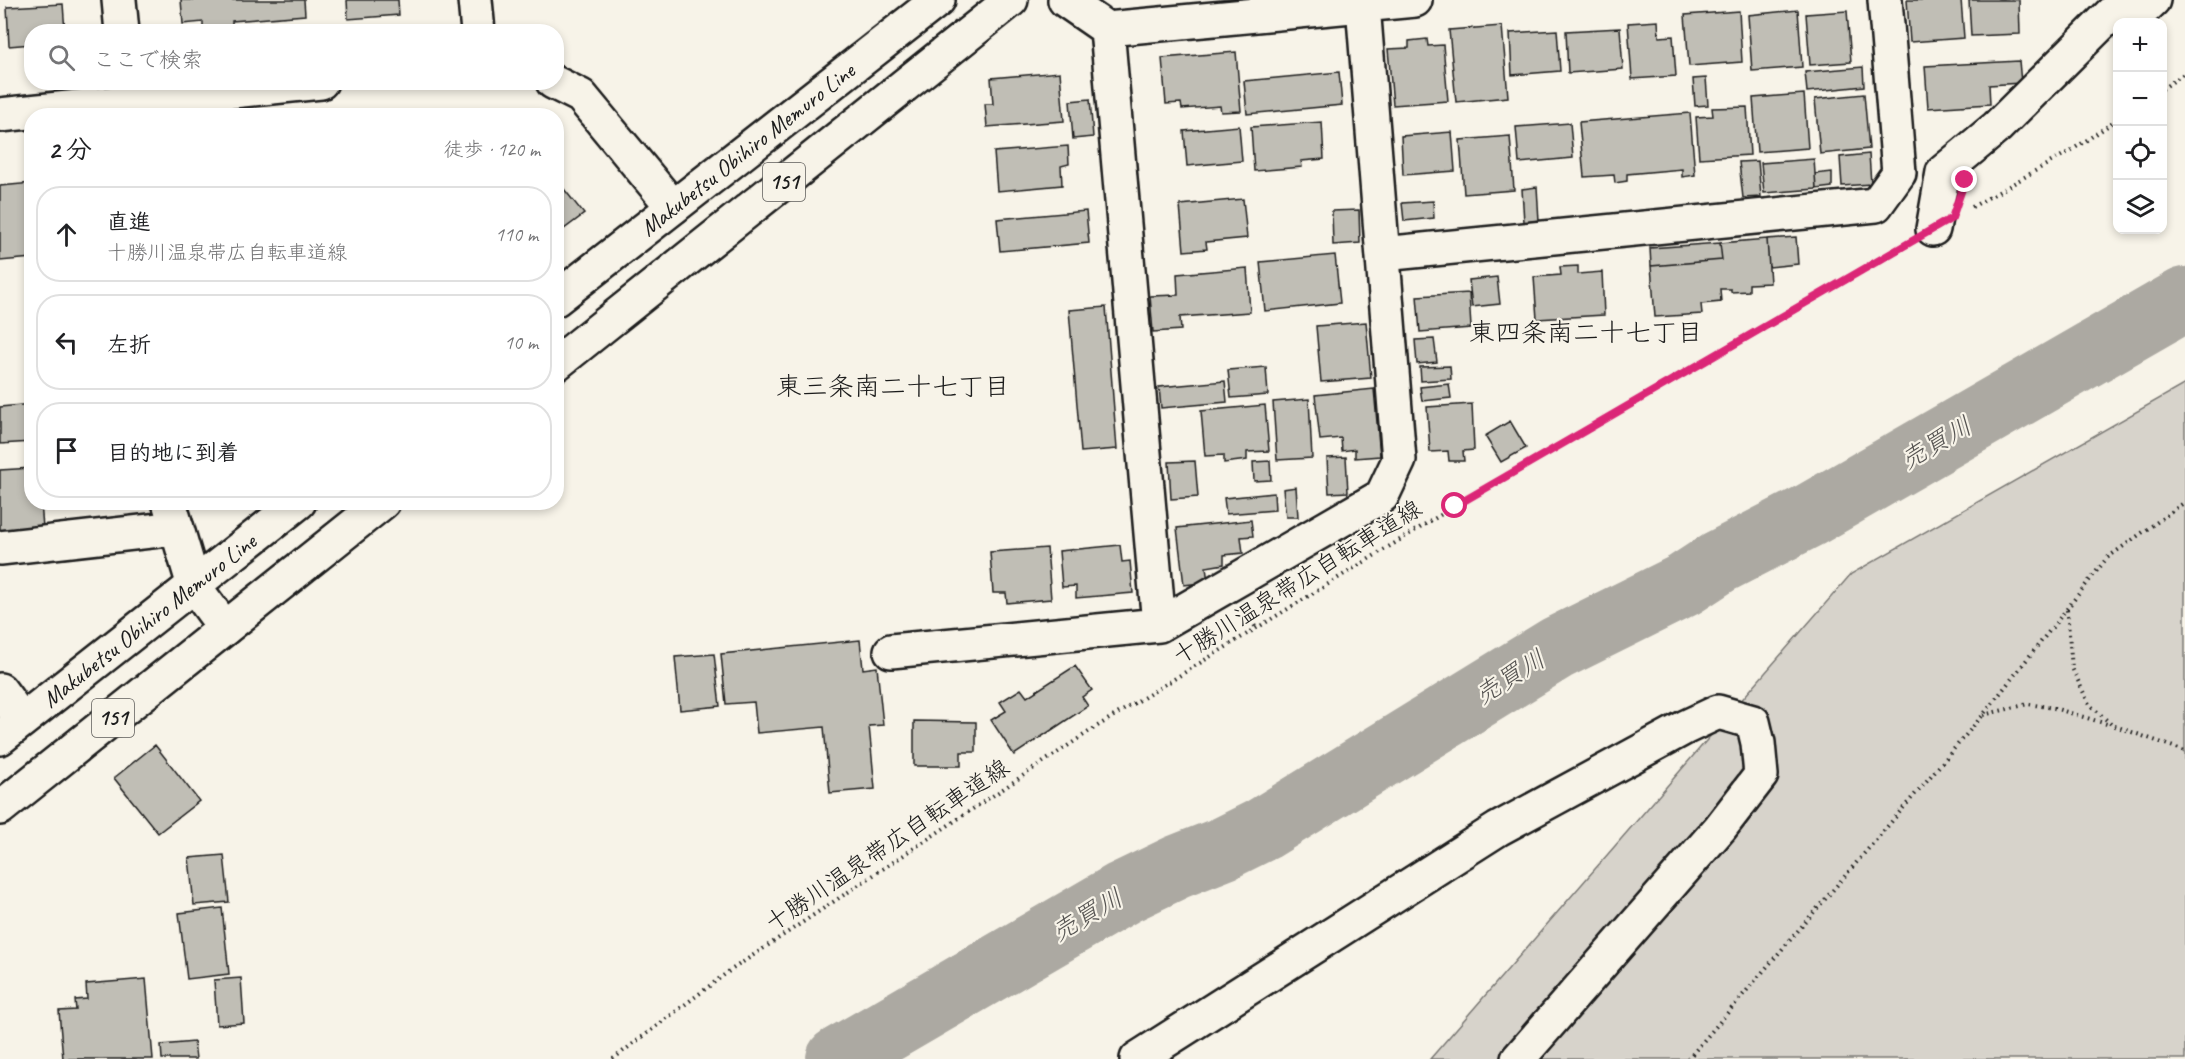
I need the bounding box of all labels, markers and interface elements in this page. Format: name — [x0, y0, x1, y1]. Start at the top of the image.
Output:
map controls — [2113, 18, 2167, 234]
button: + — [2113, 18, 2167, 72]
search box — [24, 24, 564, 90]
icon: search — [45, 41, 78, 74]
text: ここで検索 — [93, 46, 203, 74]
street label: Makubetsu Obihiro Memuro Line — [634, 54, 863, 243]
button: − — [2113, 72, 2167, 126]
button: locate — [2113, 126, 2167, 180]
text: 2 分 — [48, 133, 92, 166]
text: 徒歩 · 120 m — [444, 137, 540, 162]
road number: 151 — [763, 163, 805, 201]
route end — [1951, 166, 1977, 192]
button: layers — [2113, 180, 2167, 234]
text: 直進 — [107, 208, 151, 236]
icon: ahead — [50, 218, 83, 251]
text: 110 m — [495, 222, 538, 247]
text: 十勝川温泉帯広自転車道線 — [107, 240, 347, 265]
district label: 東四条南二十七丁目 — [1469, 316, 1703, 349]
icon: left — [50, 326, 83, 359]
text: 10 m — [504, 330, 538, 355]
text: 左折 — [107, 331, 151, 359]
district label: 東三条南二十七丁目 — [776, 370, 1010, 403]
water label: 売買川 — [1894, 409, 1978, 477]
icon: arrive — [50, 434, 83, 467]
text: 目的地に到着 — [107, 439, 239, 467]
route start — [1441, 492, 1467, 518]
street label: 十勝川温泉帯広自転車道線 — [1167, 493, 1427, 671]
street label: Makubetsu Obihiro Memuro Line — [36, 525, 264, 714]
water label: 売買川 — [1468, 642, 1552, 712]
road number: 151 — [92, 699, 134, 737]
street label: 十勝川温泉帯広自転車道線 — [759, 752, 1015, 938]
water label: 売買川 — [1045, 881, 1129, 949]

